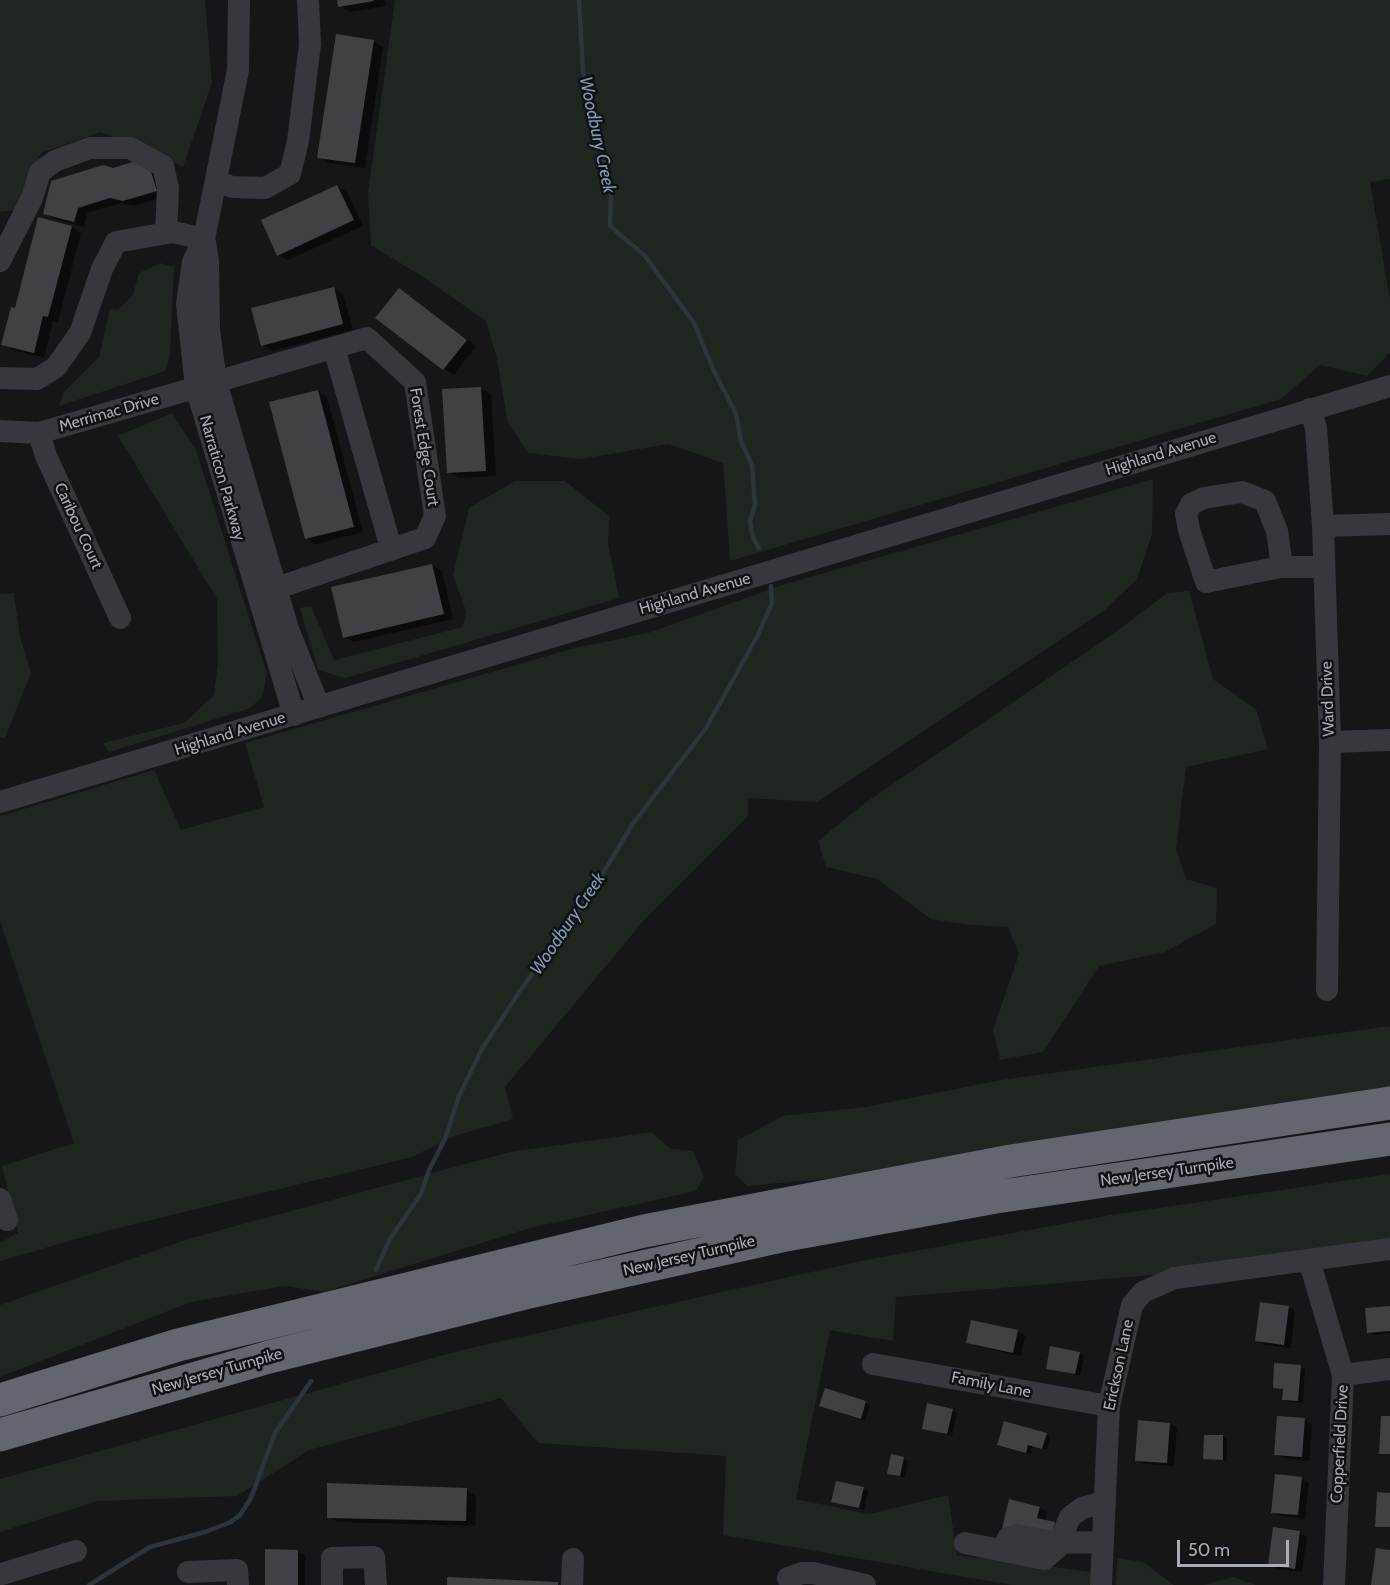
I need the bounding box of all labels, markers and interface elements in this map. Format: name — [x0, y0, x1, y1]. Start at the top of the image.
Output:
water label: Woodbury Creek — [574, 75, 620, 195]
street label: Forest Edge Court — [405, 386, 443, 508]
street label: Merrimac Drive — [57, 390, 161, 436]
street label: Narraticon Parkway — [195, 413, 249, 543]
street label: Highland Avenue — [1103, 428, 1219, 480]
street label: Caribou Court — [50, 480, 106, 572]
street label: Highland Avenue — [637, 569, 753, 619]
street label: Ward Drive — [1317, 661, 1339, 737]
street label: Highland Avenue — [172, 708, 288, 760]
water label: Woodbury Creek — [526, 869, 610, 979]
street label: New Jersey Turnpike — [1099, 1153, 1235, 1191]
street label: New Jersey Turnpike — [621, 1231, 757, 1281]
street label: Erickson Lane — [1100, 1318, 1138, 1412]
street label: New Jersey Turnpike — [150, 1344, 284, 1400]
street label: Family Lane — [950, 1368, 1032, 1402]
street label: Copperfield Drive — [1327, 1384, 1353, 1504]
scale bar — [1180, 1528, 1292, 1566]
text: 50 m — [1188, 1539, 1230, 1561]

